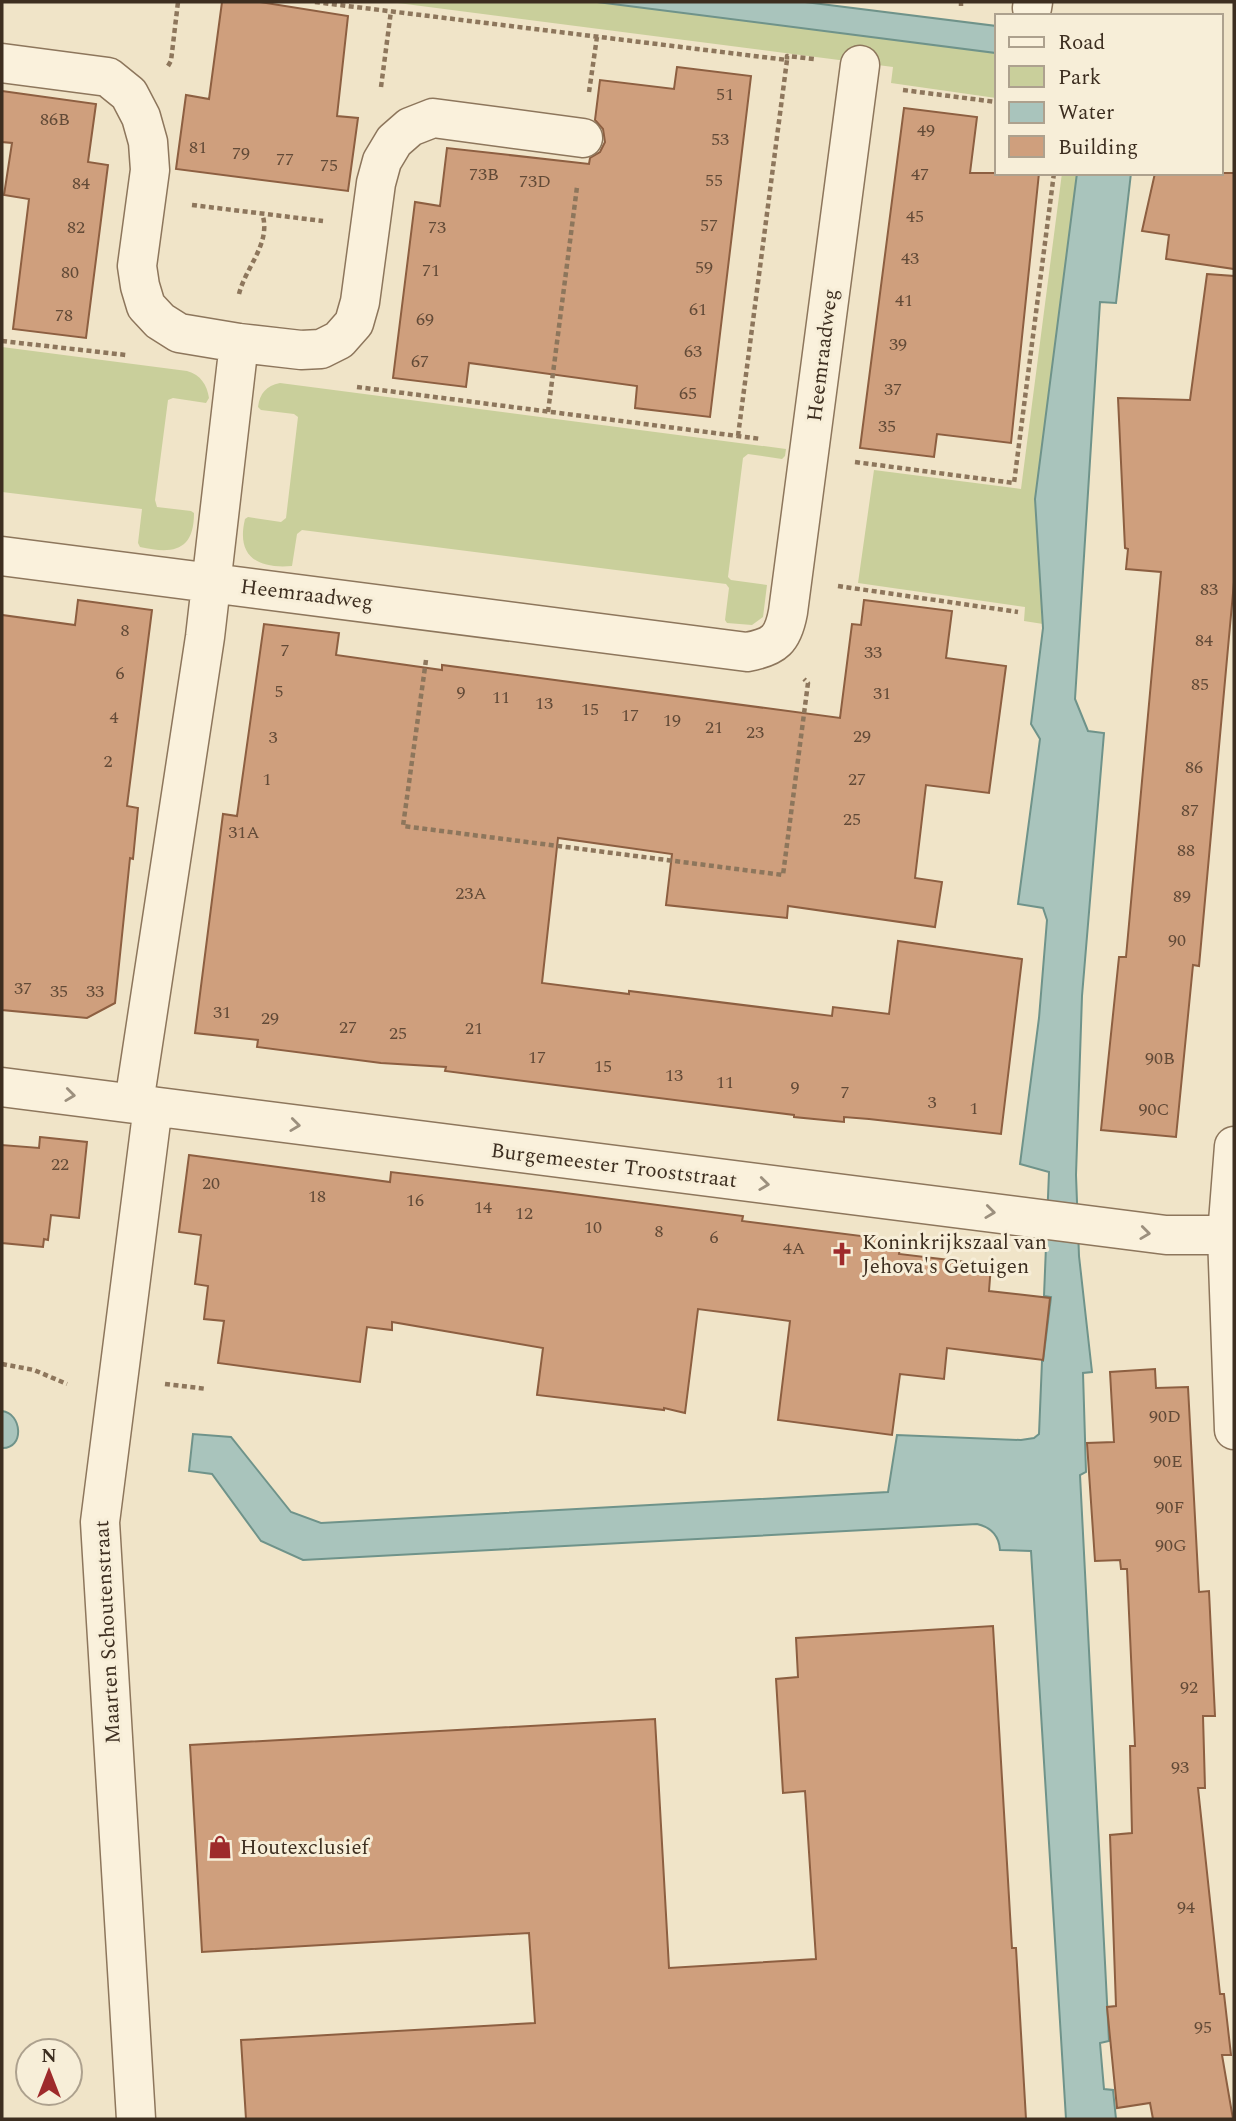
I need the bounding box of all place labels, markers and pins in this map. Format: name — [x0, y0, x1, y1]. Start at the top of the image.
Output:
place label: Koninkrijkszaal van Jehova's Getuigen — [862, 1227, 1047, 1283]
church icon: Koninkrijkszaal van Jehova's Getuigen — [828, 1240, 856, 1268]
place label: Houtexclusief — [240, 1832, 371, 1864]
shop icon: Houtexclusief — [206, 1833, 234, 1861]

